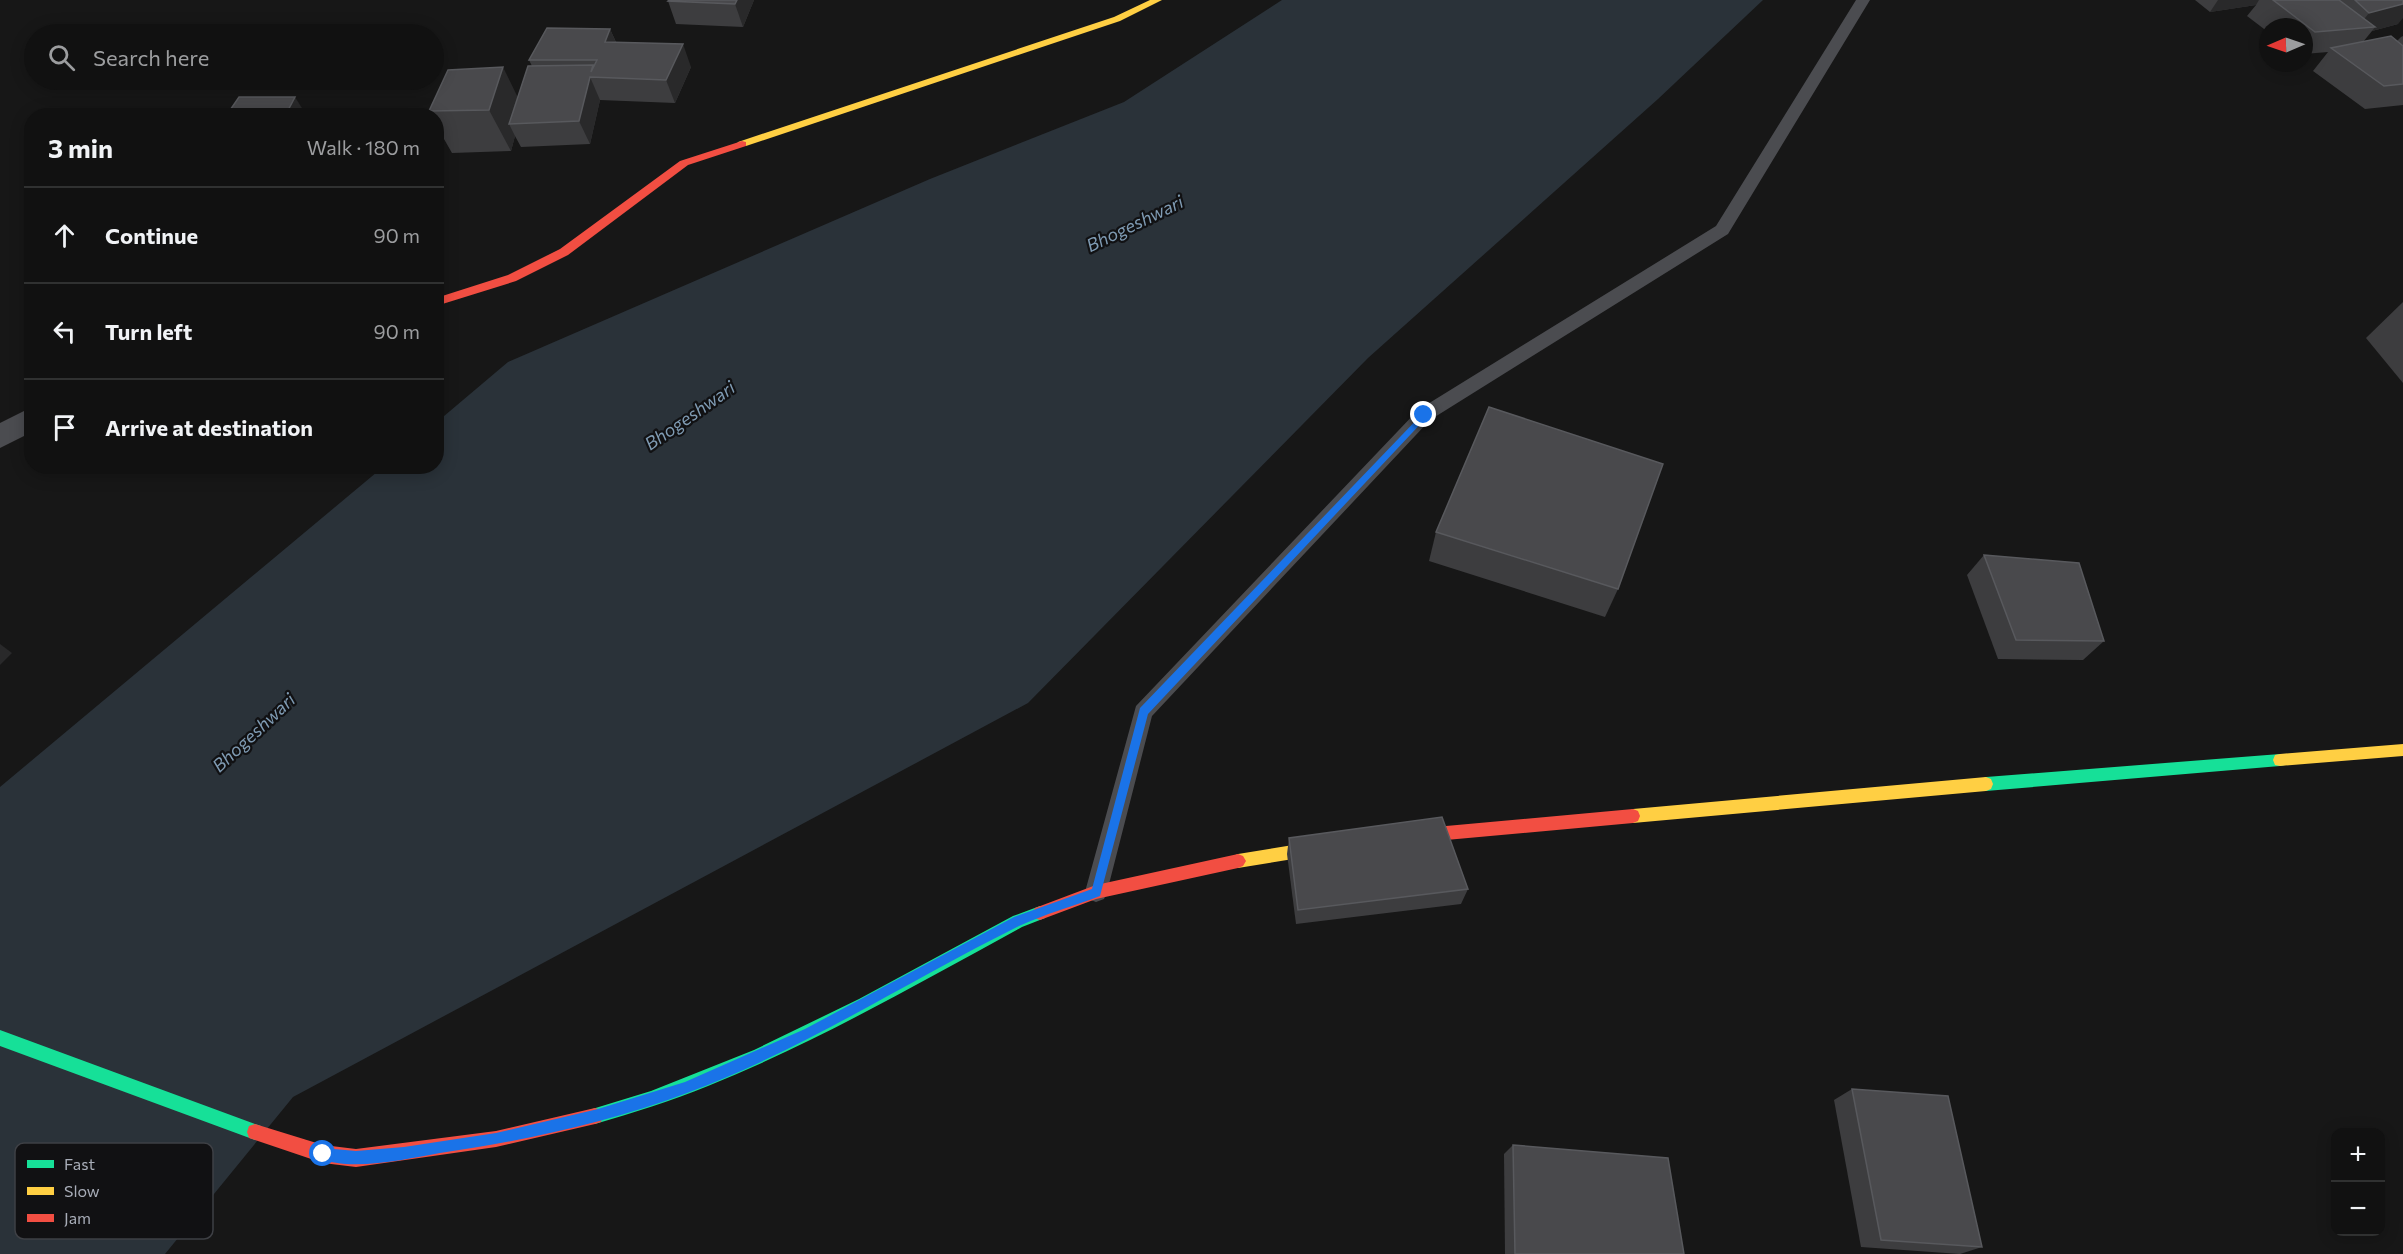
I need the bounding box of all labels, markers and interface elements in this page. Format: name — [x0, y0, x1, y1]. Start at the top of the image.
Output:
north arrow — [2259, 18, 2313, 72]
search box — [24, 24, 444, 90]
icon: search — [45, 41, 78, 74]
text: Search here — [93, 44, 209, 71]
text: 3 min — [48, 132, 113, 163]
text: Walk · 180 m — [307, 135, 420, 159]
water label: Bhogeshwari — [1082, 190, 1188, 256]
icon: ahead — [48, 219, 81, 252]
text: Continue — [105, 222, 198, 249]
text: 90 m — [374, 223, 420, 247]
icon: left — [48, 315, 81, 348]
text: Turn left — [105, 318, 192, 345]
text: 90 m — [374, 319, 420, 343]
water label: Bhogeshwari — [640, 375, 740, 454]
route end — [1410, 401, 1436, 427]
icon: arrive — [48, 411, 81, 444]
text: Arrive at destination — [105, 414, 313, 441]
water label: Bhogeshwari — [207, 687, 300, 776]
map controls — [2331, 1128, 2385, 1236]
button: + — [2331, 1128, 2385, 1182]
route start — [309, 1140, 335, 1166]
legend — [15, 1143, 213, 1239]
text: Fast — [64, 1154, 95, 1173]
text: Slow — [64, 1181, 100, 1200]
button: − — [2331, 1182, 2385, 1236]
text: Jam — [64, 1208, 91, 1227]

